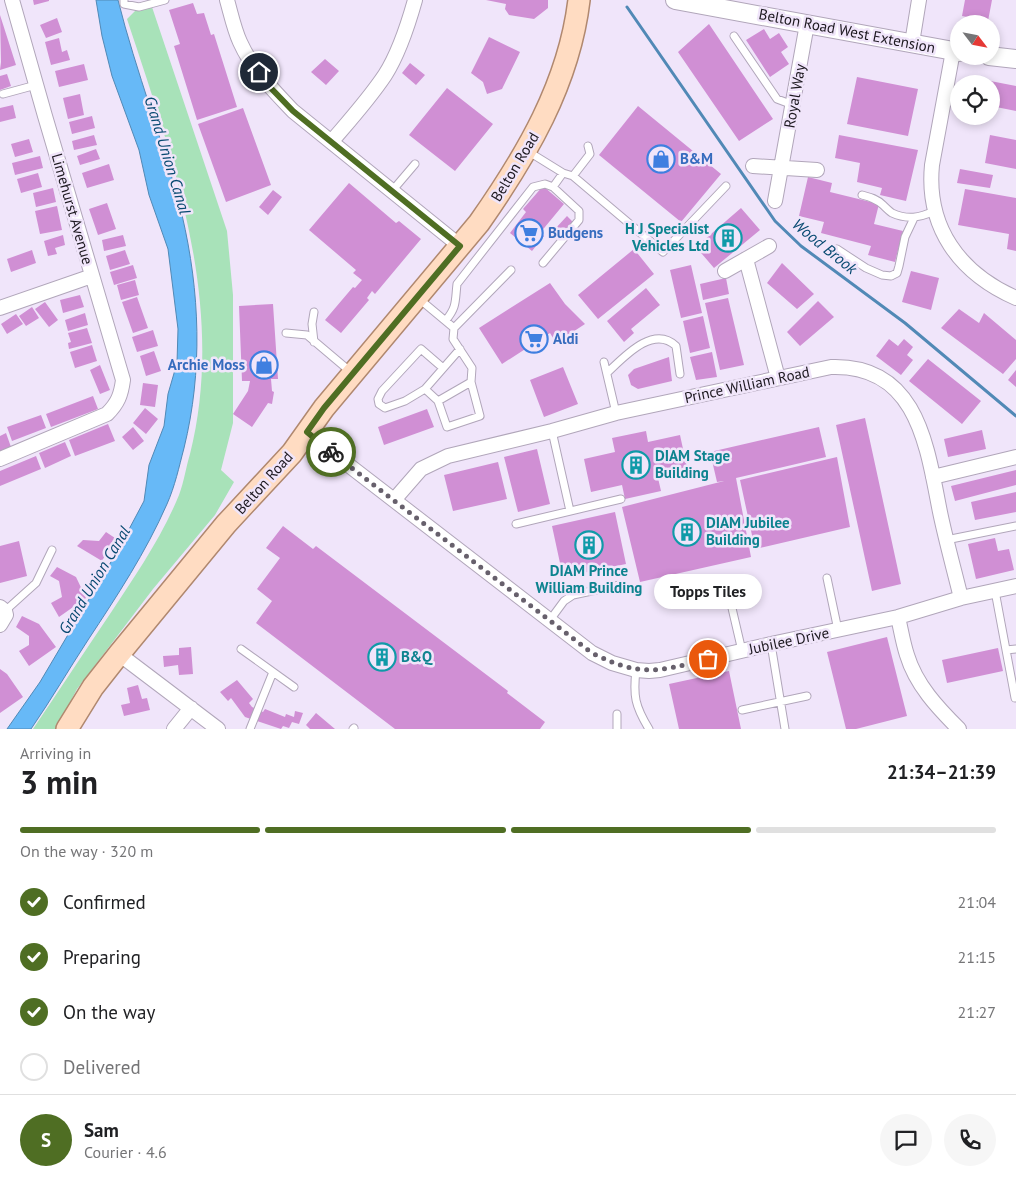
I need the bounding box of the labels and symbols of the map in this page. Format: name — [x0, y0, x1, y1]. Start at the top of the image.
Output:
street label: Belton Road West Extension — [757, 4, 937, 57]
north arrow — [950, 15, 1000, 65]
pin — [238, 51, 280, 93]
street label: Royal Way — [780, 62, 809, 129]
water label: Grand Union Canal — [141, 94, 196, 217]
street label: Belton Road — [486, 129, 543, 205]
shop icon: B&M — [646, 144, 676, 174]
place label: B&M — [680, 149, 713, 168]
street label: Limehurst Avenue — [48, 151, 97, 267]
water label: Wood Brook — [788, 214, 862, 279]
supermarket icon: Budgens — [514, 218, 544, 248]
place label: H J Specialist Vehicles Ltd — [625, 219, 710, 255]
place label: Budgens — [548, 223, 603, 242]
building icon: H J Specialist Vehicles Ltd — [713, 223, 743, 253]
supermarket icon: Aldi — [519, 324, 549, 354]
place label: Aldi — [553, 329, 579, 348]
shop icon: Archie Moss — [249, 350, 279, 380]
place label: Archie Moss — [168, 355, 245, 374]
street label: Prince William Road — [683, 362, 811, 407]
courier — [306, 427, 356, 477]
place label: DIAM Stage Building — [655, 446, 731, 482]
street label: Belton Road — [231, 447, 297, 518]
building icon: DIAM Stage Building — [621, 450, 651, 480]
place label: DIAM Jubilee Building — [706, 513, 790, 549]
building icon: DIAM Jubilee Building — [672, 517, 702, 547]
water label: Grand Union Canal — [54, 522, 134, 638]
building icon: DIAM Prince William Building — [574, 530, 604, 560]
place label: DIAM Prince William Building — [536, 561, 642, 597]
callout: Topps Tiles — [654, 574, 762, 609]
street label: Jubilee Drive — [746, 623, 831, 658]
pin — [687, 638, 729, 680]
building icon: B&Q — [367, 642, 397, 672]
place label: B&Q — [401, 647, 433, 666]

